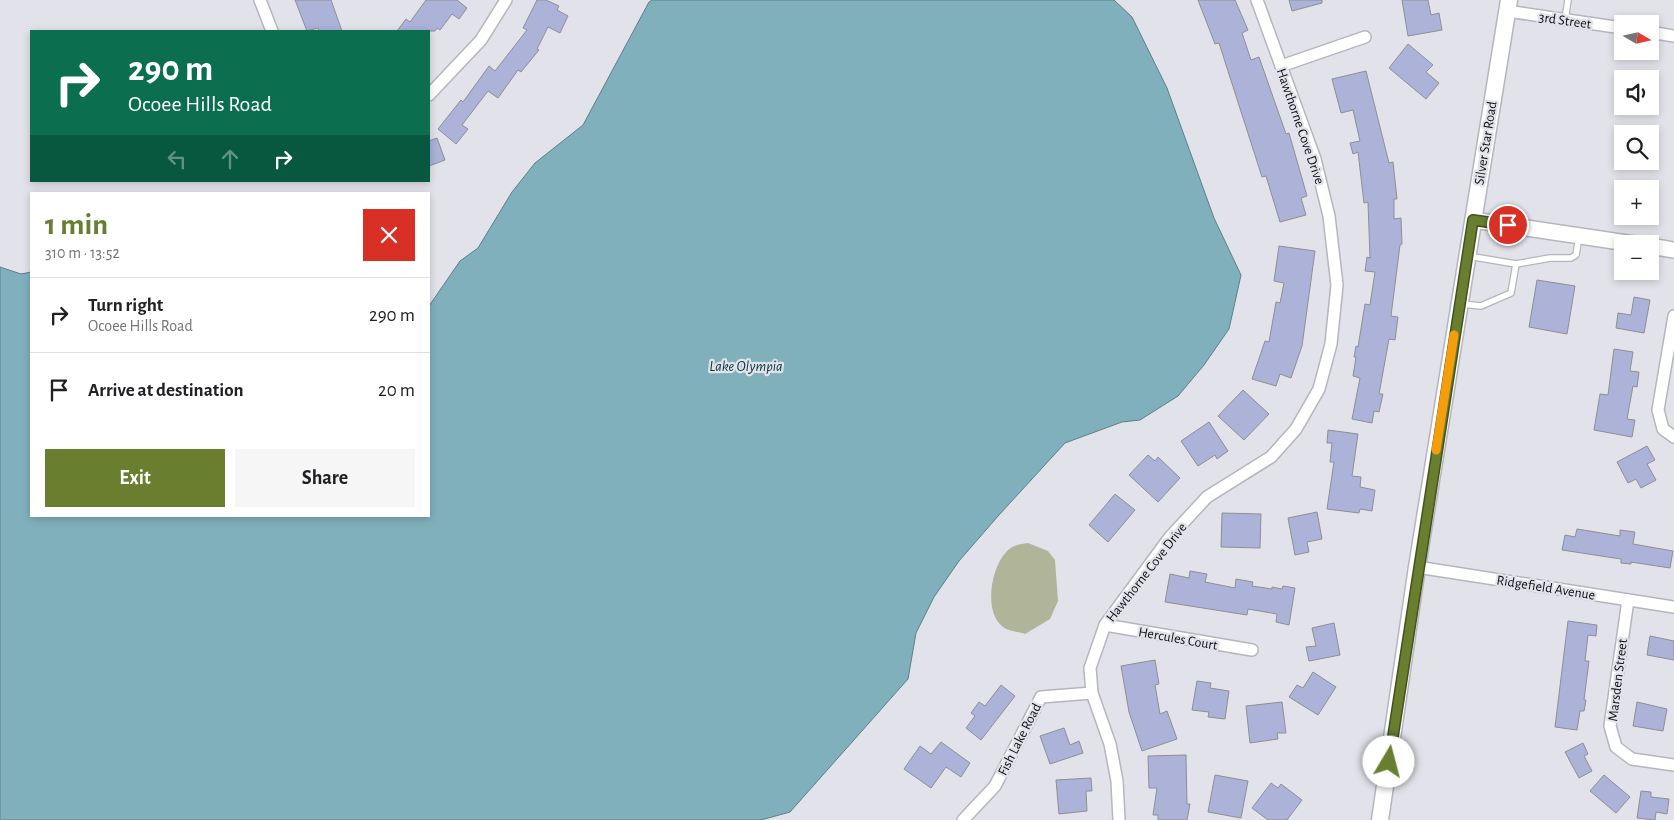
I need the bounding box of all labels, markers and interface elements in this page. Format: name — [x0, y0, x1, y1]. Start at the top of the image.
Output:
street label: 3rd Street — [1538, 10, 1593, 32]
north arrow — [1614, 15, 1659, 60]
map controls — [1614, 15, 1659, 280]
icon: right — [45, 50, 110, 115]
text: 290 m — [128, 52, 213, 87]
street label: Hawthorne Cove Drive — [1274, 67, 1326, 186]
button: sound — [1614, 70, 1659, 115]
text: Ocoee Hills Road — [128, 93, 272, 115]
street label: Silver Star Road — [1472, 100, 1500, 186]
button: search — [1614, 125, 1659, 170]
icon: left — [163, 145, 191, 173]
icon: ahead — [216, 145, 244, 173]
icon: right — [269, 145, 297, 173]
button: + — [1614, 180, 1659, 225]
pin — [1487, 204, 1529, 246]
button: close — [363, 209, 415, 261]
text: 1 min — [45, 210, 108, 240]
icon: arrive — [1494, 211, 1522, 239]
button: − — [1614, 235, 1659, 280]
text: 310 m · 13:52 — [45, 245, 120, 261]
text: Turn right — [88, 296, 163, 315]
icon: right — [45, 301, 73, 329]
text: 290 m — [369, 306, 415, 325]
text: Ocoee Hills Road — [88, 318, 193, 334]
water label: Lake Olympia — [709, 359, 783, 374]
icon: arrive — [45, 376, 73, 404]
text: Arrive at destination — [88, 381, 244, 400]
text: 20 m — [378, 381, 415, 400]
button: Exit — [45, 449, 225, 507]
button: Share — [235, 449, 415, 507]
street label: Hawthorne Cove Drive — [1104, 521, 1190, 625]
street label: Ridgefield Avenue — [1495, 573, 1596, 603]
street label: Hercules Court — [1137, 625, 1219, 653]
street label: Marsden Street — [1606, 637, 1630, 722]
street label: Fish Lake Road — [996, 701, 1044, 778]
position arrow — [1362, 735, 1414, 787]

